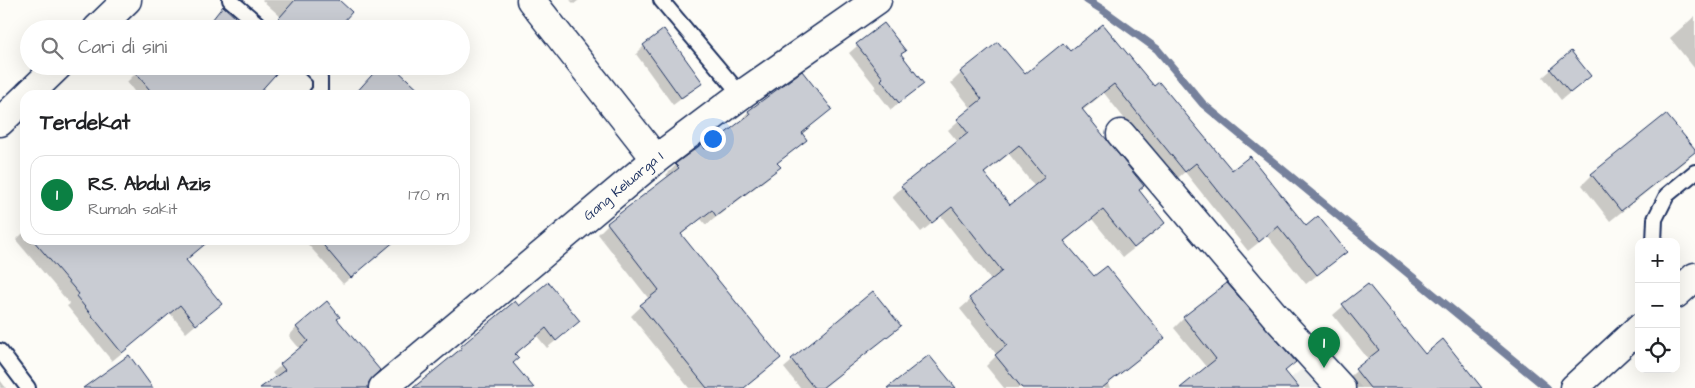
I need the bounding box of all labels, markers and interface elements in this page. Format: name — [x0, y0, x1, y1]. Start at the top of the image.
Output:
search box — [20, 20, 470, 75]
icon: search — [38, 34, 66, 62]
text: Cari di sini — [78, 34, 167, 61]
text: Terdekat — [40, 108, 130, 137]
your location — [700, 126, 726, 152]
street label: Gang Keluarga I — [579, 147, 668, 226]
text: RS. Abdul Azis — [88, 171, 211, 198]
text: 1 — [56, 184, 58, 206]
text: 170 m — [408, 184, 449, 206]
text: Rumah sakit — [88, 198, 177, 220]
map controls — [1635, 238, 1680, 373]
button: + — [1635, 238, 1680, 283]
button: − — [1635, 283, 1680, 328]
pin: 1 — [1308, 327, 1340, 368]
button: locate — [1635, 328, 1680, 373]

